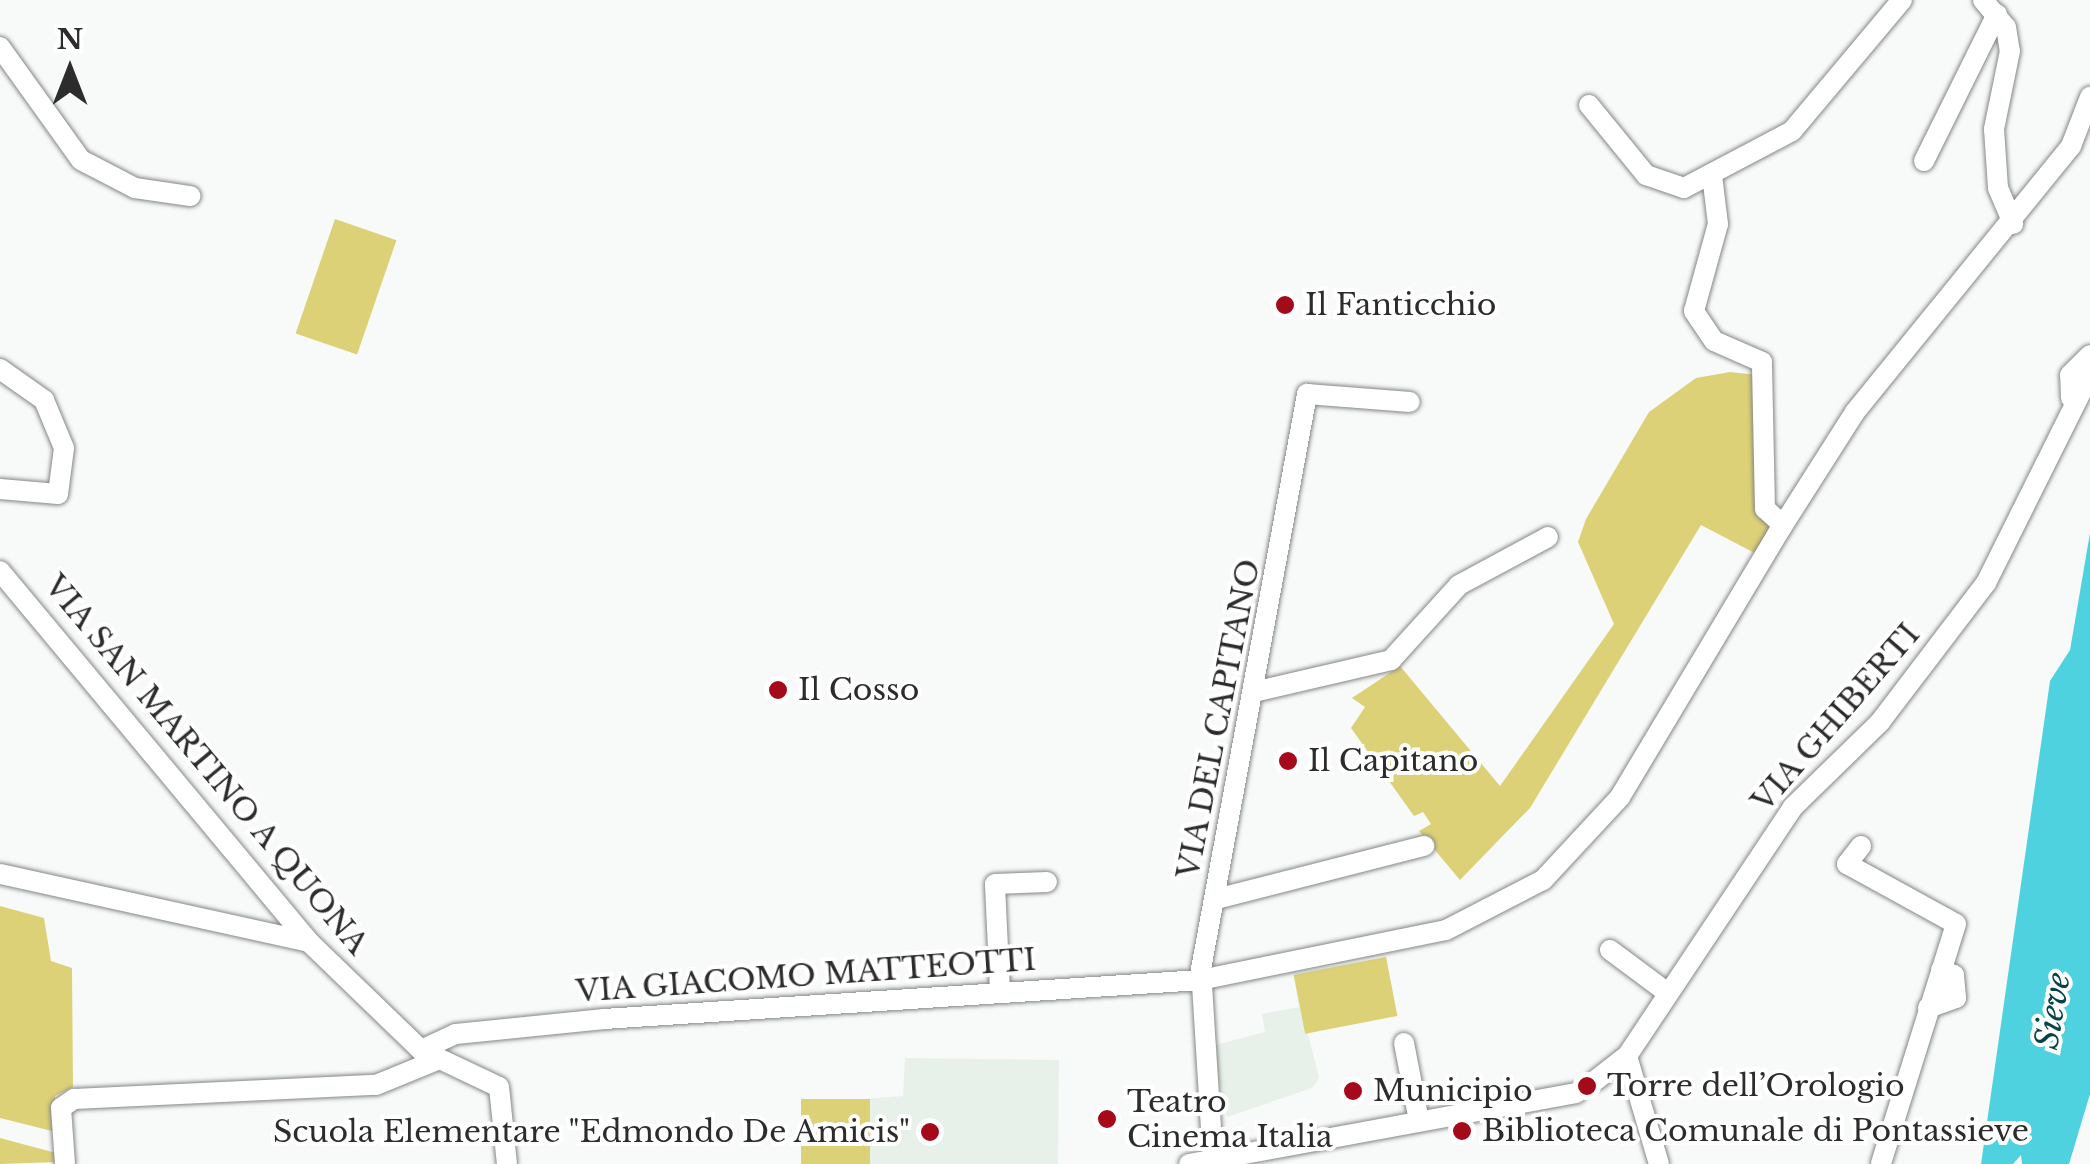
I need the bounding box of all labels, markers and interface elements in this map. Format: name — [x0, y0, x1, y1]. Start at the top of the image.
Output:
north arrow — [20, 20, 120, 120]
text: N — [57, 22, 83, 57]
place label: Il Fanticchio — [1305, 287, 1496, 323]
marker: Il Fanticchio — [1274, 294, 1296, 316]
street label: VIA DEL CAPITANO — [1170, 555, 1268, 883]
street label: VIA SAN MARTINO A QUONA — [35, 567, 377, 963]
street label: VIA GHIBERTI — [1744, 616, 1928, 820]
place label: Il Cosso — [798, 672, 919, 708]
marker: Il Cosso — [767, 679, 789, 701]
place label: Il Capitano — [1308, 743, 1478, 779]
marker: Il Capitano — [1277, 750, 1299, 772]
street label: VIA GIACOMO MATTEOTTI — [574, 942, 1038, 1010]
water label: Sieve — [2027, 970, 2079, 1052]
place label: Torre dell’Orologio — [1607, 1068, 1905, 1104]
place label: Municipio — [1373, 1073, 1533, 1109]
marker: Torre dell’Orologio — [1576, 1075, 1598, 1097]
marker: Municipio — [1342, 1080, 1364, 1102]
place label: Teatro Cinema Italia — [1127, 1084, 1333, 1154]
marker: Teatro Cinema Italia — [1096, 1108, 1118, 1130]
place label: Biblioteca Comunale di Pontassieve — [1482, 1113, 2029, 1149]
place label: Scuola Elementare "Edmondo De Amicis" — [271, 1114, 910, 1150]
marker: Biblioteca Comunale di Pontassieve — [1451, 1120, 1473, 1142]
marker: Scuola Elementare "Edmondo De Amicis" — [919, 1121, 941, 1143]

